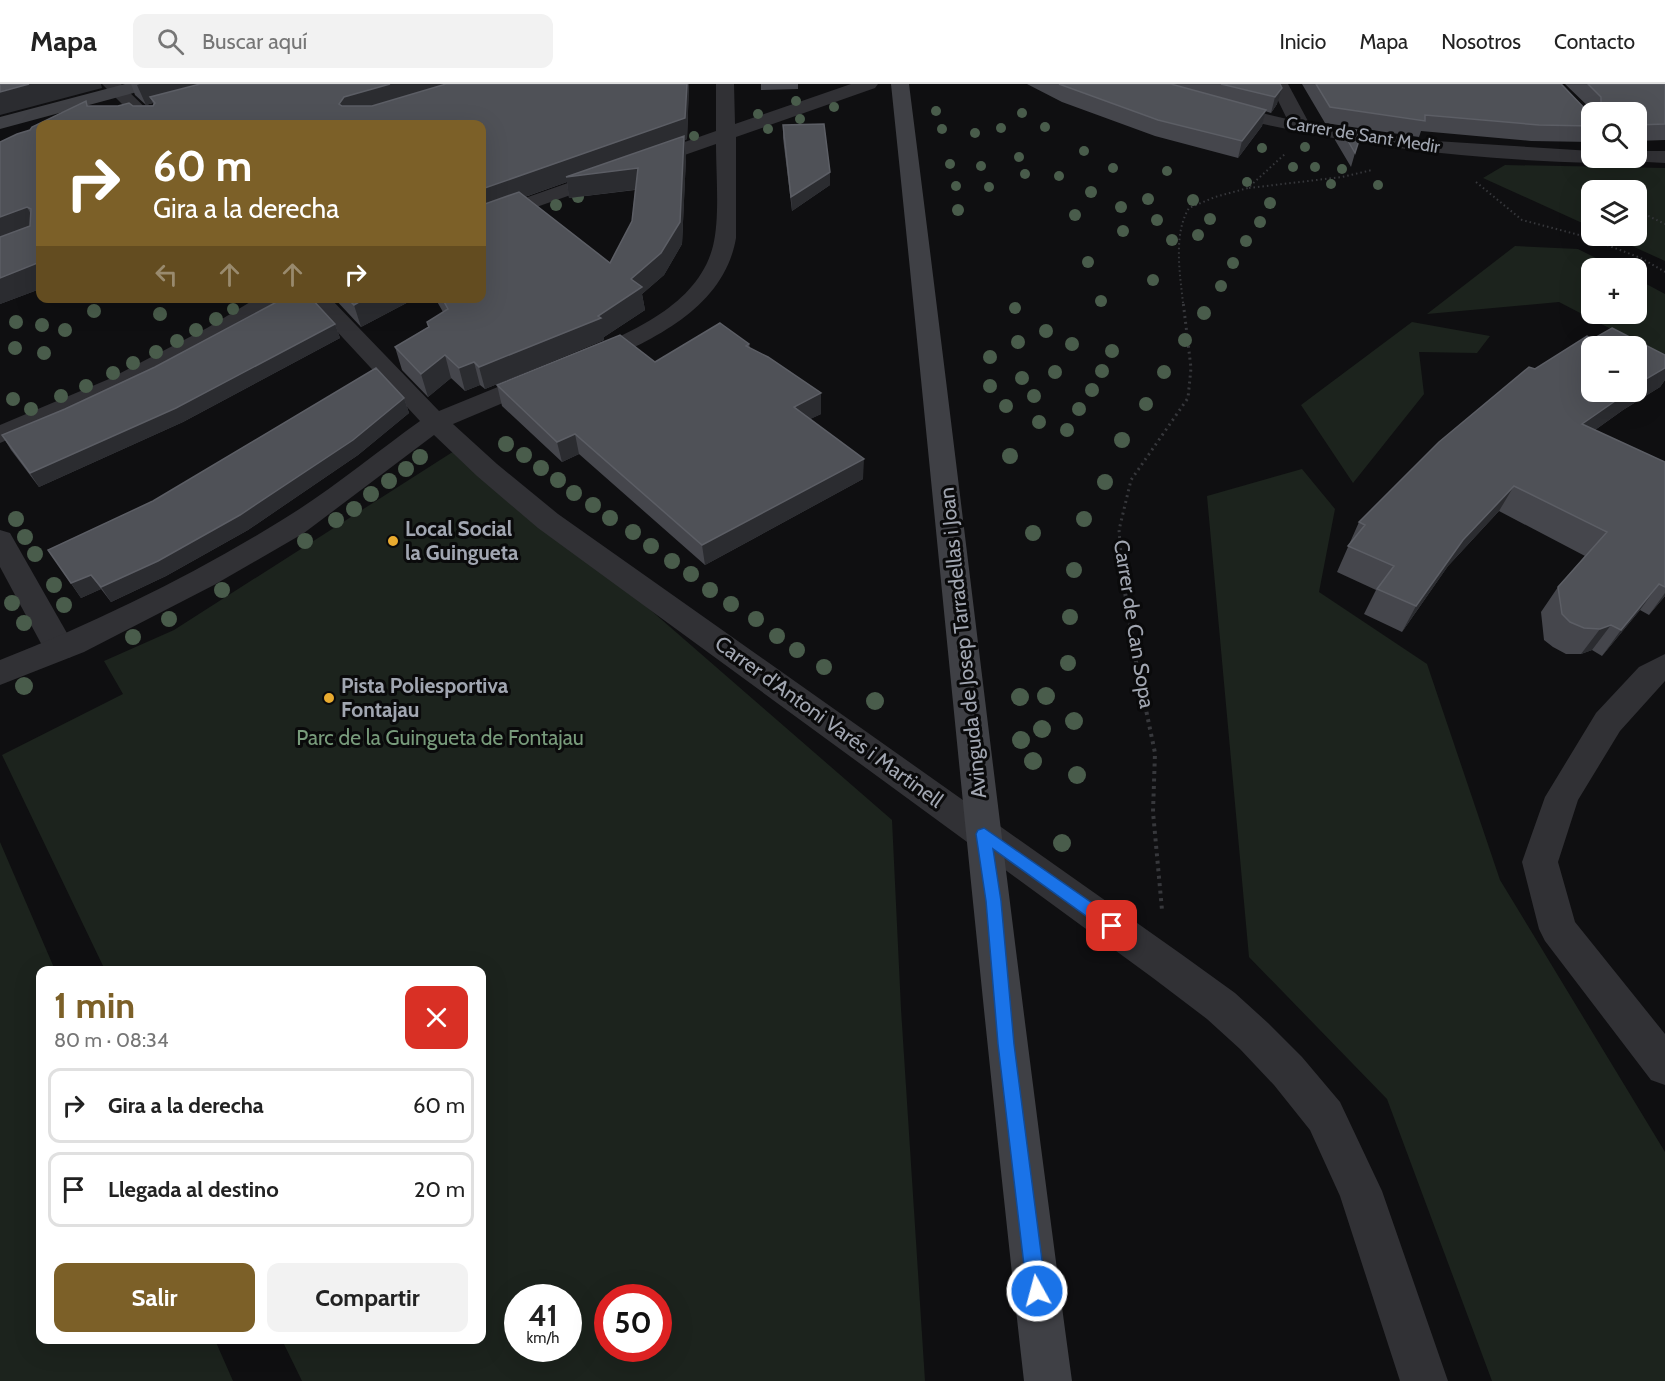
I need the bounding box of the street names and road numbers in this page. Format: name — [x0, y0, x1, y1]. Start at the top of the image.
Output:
street label: Carrer de Sant Medir — [1285, 112, 1442, 158]
street label: Avinguda de Josep Tarradellas i Joan — [934, 486, 991, 800]
street label: Carrer de Can Sopa — [1109, 538, 1160, 710]
street label: Carrer d'Antoni Varés i Martinell — [710, 630, 948, 813]

